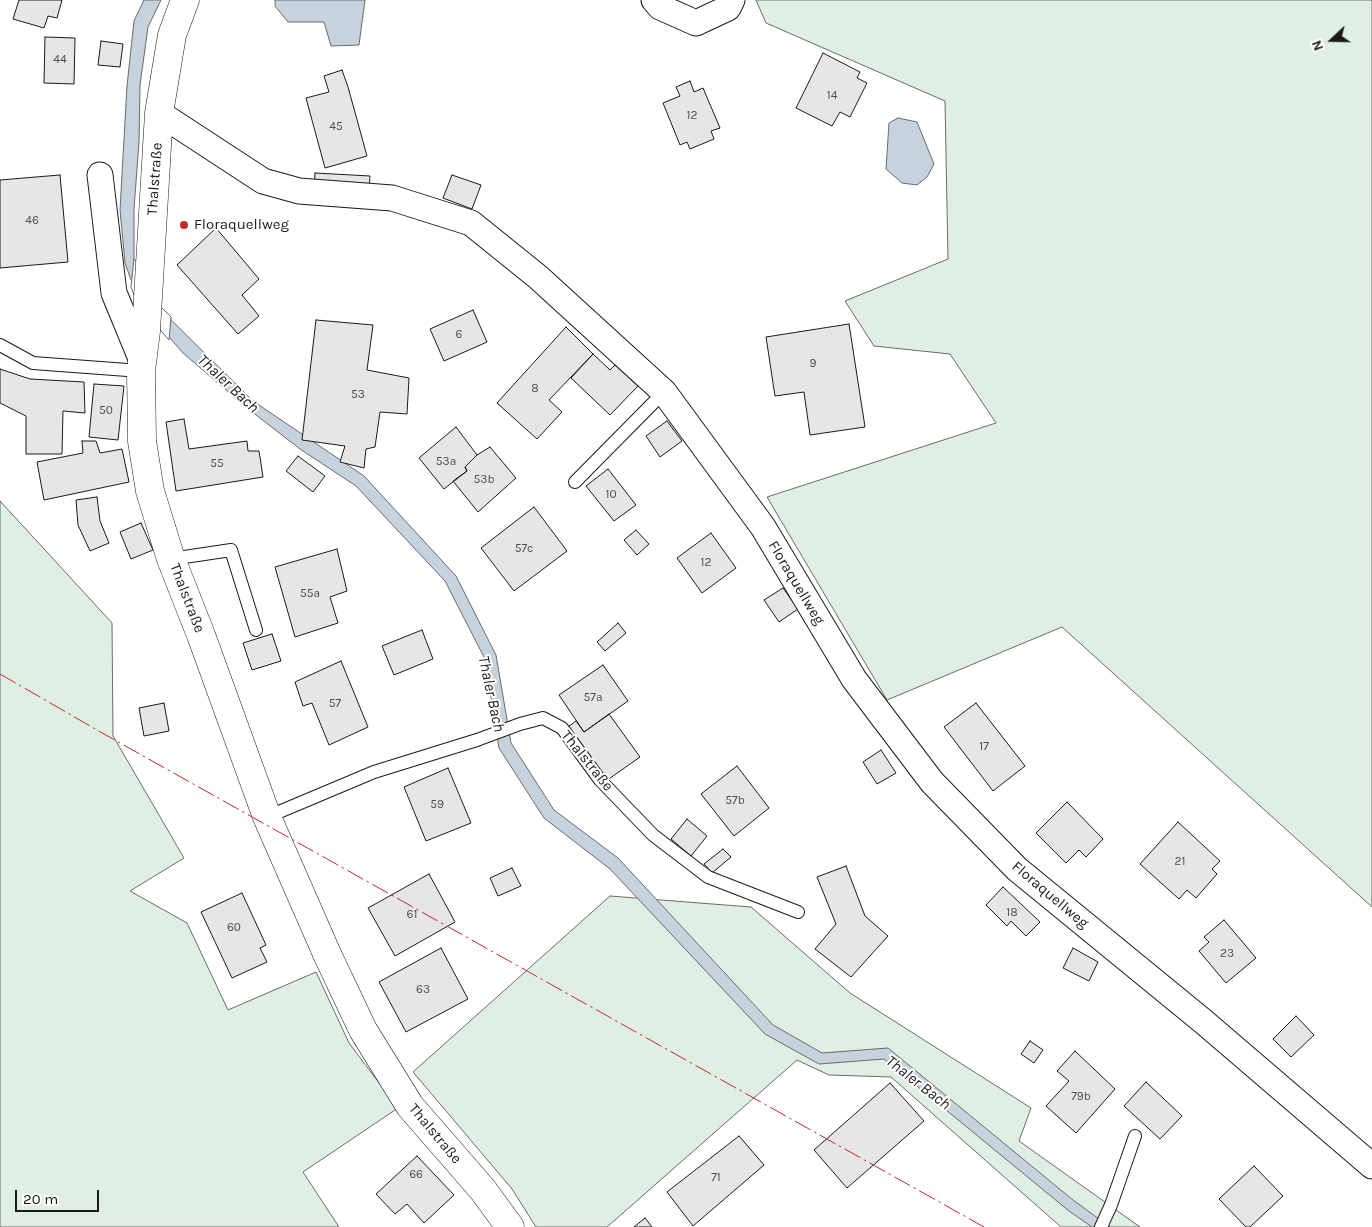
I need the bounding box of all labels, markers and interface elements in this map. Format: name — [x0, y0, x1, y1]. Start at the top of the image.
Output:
north arrow — [1307, 15, 1357, 65]
text: N — [1308, 38, 1327, 53]
house number: 44 — [53, 53, 67, 67]
house number: 14 — [827, 89, 837, 103]
house number: 12 — [687, 109, 697, 123]
house number: 45 — [329, 120, 343, 134]
street label: Thalstraße — [143, 142, 167, 216]
house number: 46 — [25, 214, 39, 228]
place label: Floraquellweg — [194, 216, 289, 234]
marker: Floraquellweg — [178, 219, 190, 231]
house number: 6 — [456, 328, 462, 342]
water label: Thaler Bach — [193, 351, 263, 417]
house number: 9 — [810, 357, 816, 371]
house number: 8 — [531, 382, 539, 396]
house number: 53 — [351, 388, 365, 402]
house number: 50 — [99, 404, 113, 418]
house number: 53a — [436, 455, 456, 469]
house number: 55 — [210, 457, 224, 471]
house number: 53b — [474, 473, 494, 487]
house number: 10 — [605, 488, 617, 502]
street label: Floraquellweg — [764, 538, 828, 628]
house number: 57c — [515, 542, 533, 556]
house number: 12 — [701, 556, 711, 570]
street label: Thalstraße — [165, 561, 209, 635]
house number: 55a — [300, 587, 320, 601]
water label: Thaler Bach — [474, 654, 508, 734]
house number: 57a — [583, 691, 603, 705]
house number: 57 — [329, 697, 341, 711]
street label: Thalstraße — [557, 727, 617, 795]
house number: 17 — [979, 740, 989, 754]
house number: 57b — [725, 794, 745, 808]
house number: 59 — [430, 798, 444, 812]
house number: 21 — [1175, 855, 1185, 869]
street label: Floraquellweg — [1008, 858, 1092, 932]
house number: 18 — [1006, 906, 1018, 920]
house number: 61 — [407, 908, 417, 922]
house number: 60 — [227, 921, 241, 935]
house number: 23 — [1220, 947, 1234, 961]
house number: 63 — [416, 983, 430, 997]
water label: Thaler Bach — [882, 1052, 954, 1114]
house number: 79b — [1071, 1090, 1091, 1104]
street label: Thalstraße — [405, 1100, 465, 1168]
house number: 66 — [409, 1168, 423, 1182]
house number: 71 — [711, 1171, 721, 1185]
scale bar — [18, 1180, 101, 1212]
text: 20 m — [23, 1190, 58, 1208]

